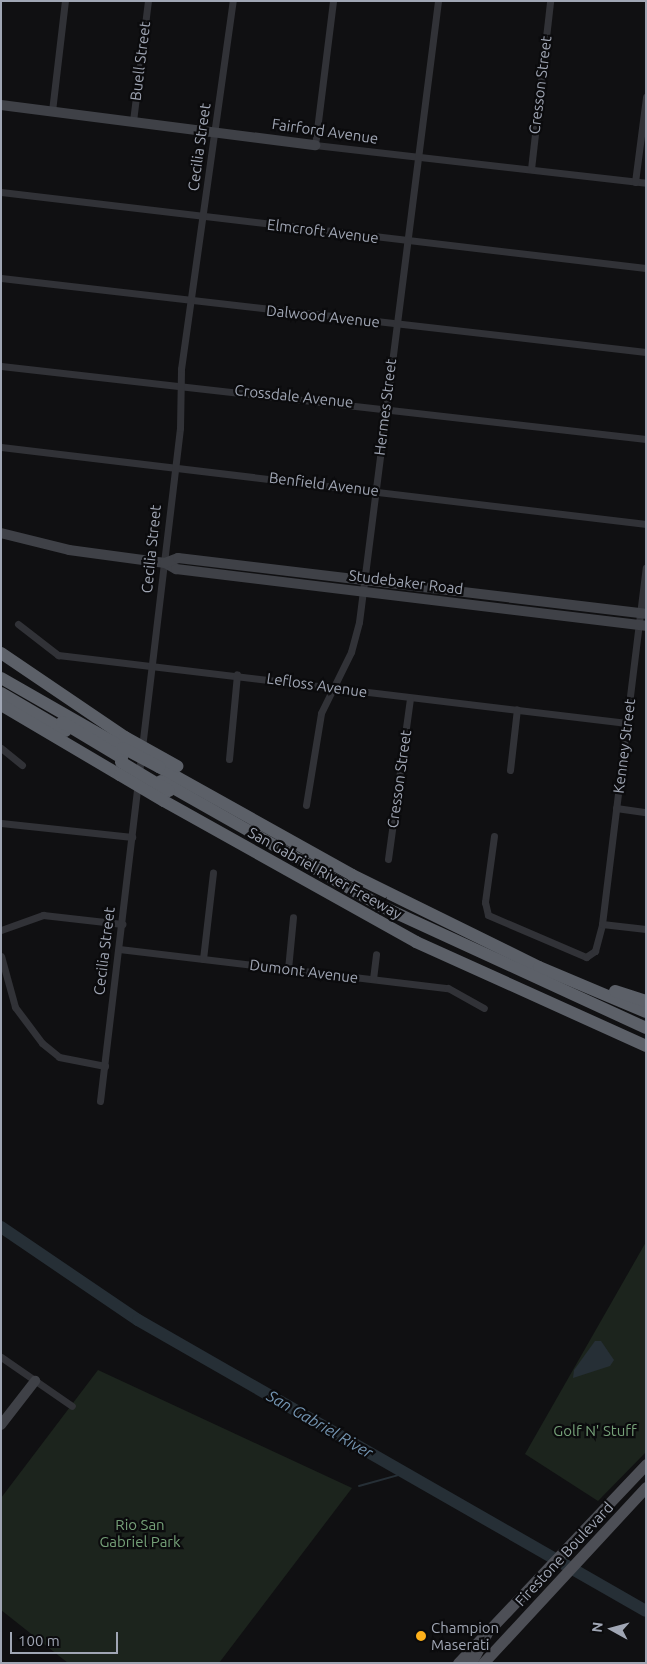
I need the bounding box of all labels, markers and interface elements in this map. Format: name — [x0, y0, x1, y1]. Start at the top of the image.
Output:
street label: Buell Street — [126, 20, 154, 102]
street label: Cresson Street — [525, 35, 555, 135]
street label: Cecilia Street — [184, 102, 214, 192]
street label: Fairford Avenue — [271, 115, 379, 147]
street label: Elmcroft Avenue — [266, 215, 380, 247]
street label: Dalwood Avenue — [265, 301, 381, 331]
street label: Hermes Street — [370, 358, 400, 456]
street label: Crossdale Avenue — [234, 381, 354, 411]
street label: Benfield Avenue — [268, 468, 380, 500]
street label: Cecilia Street — [137, 504, 165, 594]
street label: Studebaker Road — [348, 566, 464, 598]
street label: Lefloss Avenue — [266, 669, 368, 701]
street label: Kenney Street — [609, 698, 639, 794]
street label: Cresson Street — [383, 729, 415, 829]
street label: San Gabriel River Freeway — [245, 823, 405, 923]
street label: Cecilia Street — [90, 906, 118, 996]
street label: Dumont Avenue — [249, 955, 359, 987]
water label: San Gabriel River — [264, 1386, 376, 1462]
park label: Golf N' Stuff — [553, 1422, 637, 1440]
street label: Firestone Boulevard — [511, 1498, 617, 1610]
park label: Rio San Gabriel Park — [99, 1515, 181, 1550]
north arrow — [587, 1604, 637, 1654]
place label: Champion Maserati — [431, 1618, 499, 1653]
text: N — [589, 1621, 606, 1633]
scale bar — [12, 1622, 120, 1654]
marker: Champion Maserati — [415, 1630, 427, 1642]
text: 100 m — [18, 1632, 60, 1649]

